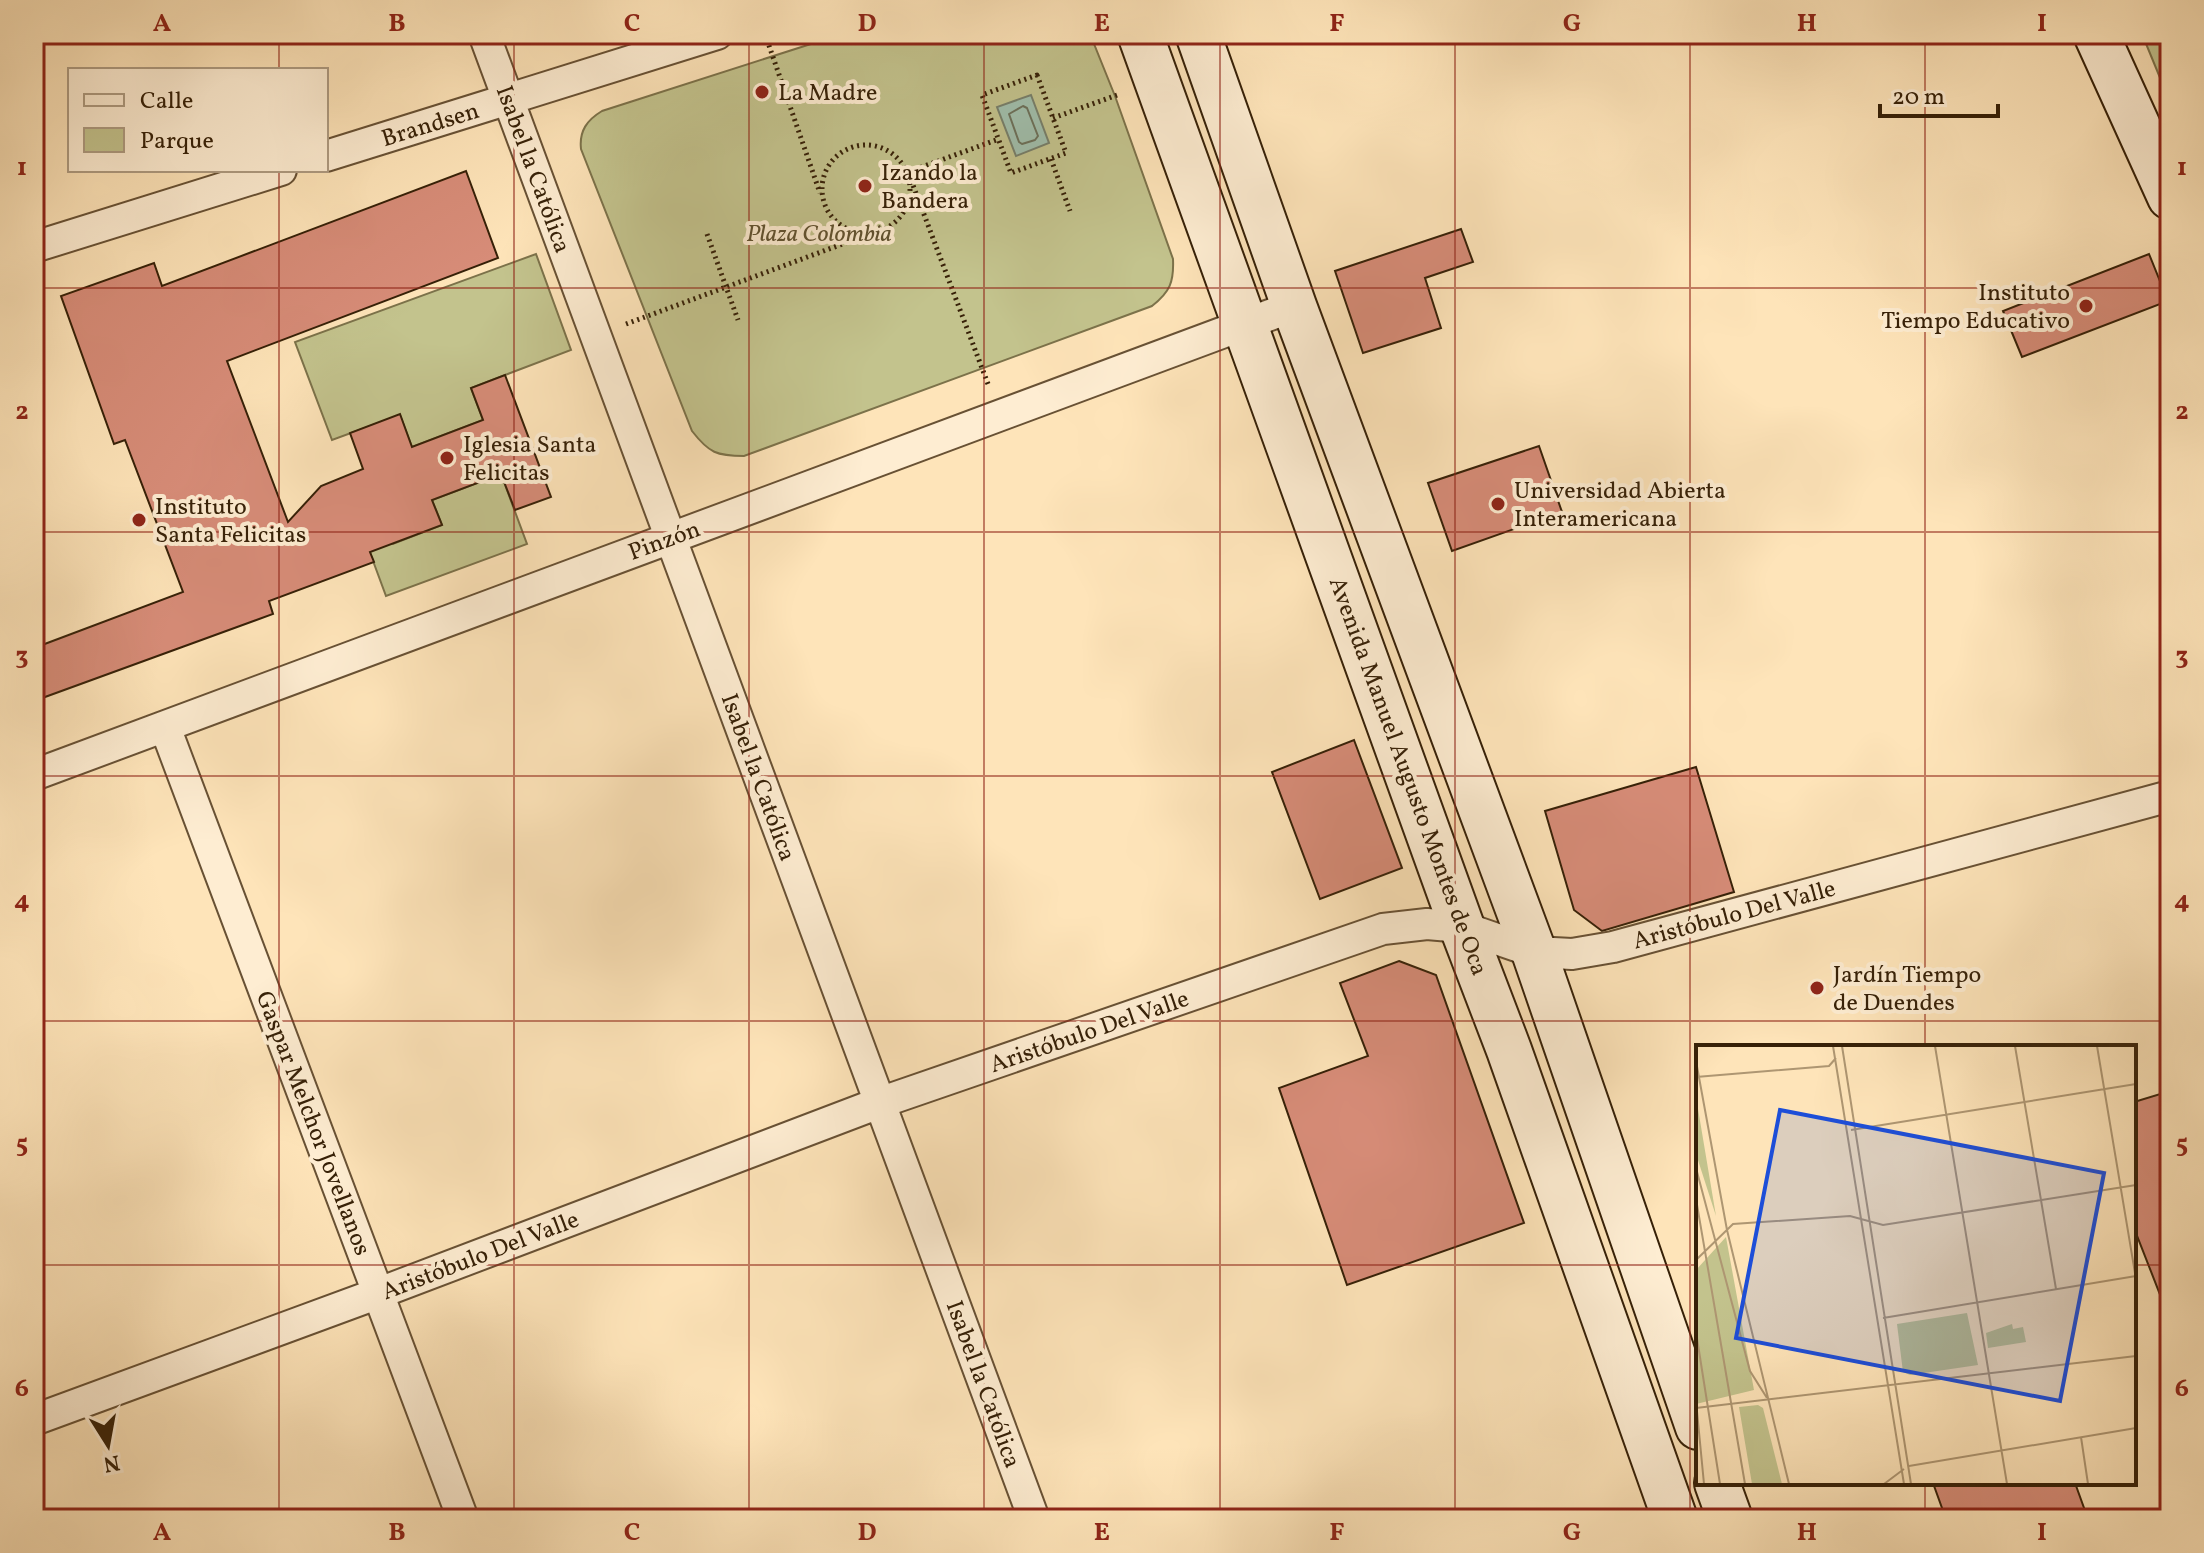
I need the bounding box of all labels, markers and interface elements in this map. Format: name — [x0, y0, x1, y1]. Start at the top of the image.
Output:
text: A — [153, 6, 172, 42]
text: B — [388, 6, 406, 42]
text: C — [624, 6, 640, 42]
text: D — [857, 6, 877, 42]
text: E — [1094, 6, 1110, 42]
text: F — [1329, 6, 1345, 42]
text: G — [1563, 6, 1581, 42]
text: H — [1797, 6, 1817, 42]
text: I — [2037, 6, 2047, 42]
legend — [68, 68, 328, 172]
scale bar — [1880, 68, 1998, 118]
place label: La Madre — [778, 77, 877, 111]
street label: Isabel la Católica — [486, 81, 578, 258]
text: 20 m — [1892, 81, 1945, 115]
marker: La Madre — [753, 83, 771, 101]
text: Calle — [140, 85, 193, 119]
street label: Brandsen — [377, 95, 484, 157]
text: Parque — [140, 125, 214, 159]
text: 1 — [17, 150, 27, 186]
text: 1 — [2177, 150, 2187, 186]
place label: Izando la Bandera — [881, 157, 978, 219]
marker: Izando la Bandera — [856, 177, 874, 195]
park label: Plaza Colombia — [746, 218, 892, 252]
place label: Instituto Tiempo Educativo — [1881, 277, 2070, 339]
marker: Instituto Tiempo Educativo — [2077, 297, 2095, 315]
text: 2 — [15, 394, 29, 430]
text: 2 — [2175, 394, 2189, 430]
place label: Iglesia Santa Felicitas — [463, 429, 596, 491]
marker: Iglesia Santa Felicitas — [438, 449, 456, 467]
place label: Universidad Abierta Interamericana — [1514, 475, 1726, 537]
place label: Instituto Santa Felicitas — [155, 491, 306, 553]
marker: Universidad Abierta Interamericana — [1489, 495, 1507, 513]
marker: Instituto Santa Felicitas — [130, 511, 148, 529]
street label: Pinzón — [624, 513, 706, 571]
street label: Avenida Manuel Augusto Montes de Oca — [1319, 573, 1495, 981]
text: 3 — [15, 639, 29, 675]
text: 3 — [2175, 639, 2189, 675]
street label: Isabel la Católica — [711, 689, 803, 866]
street label: Aristóbulo Del Valle — [1629, 873, 1840, 959]
text: 4 — [14, 883, 30, 919]
text: 4 — [2174, 883, 2190, 919]
place label: Jardín Tiempo de Duendes — [1833, 959, 1981, 1021]
marker: Jardín Tiempo de Duendes — [1808, 979, 1826, 997]
street label: Aristóbulo Del Valle — [985, 983, 1194, 1083]
street label: Gaspar Melchor Jovellanos — [246, 987, 378, 1261]
inset map — [1696, 1045, 2136, 1485]
text: 5 — [16, 1127, 28, 1163]
text: 5 — [2176, 1127, 2188, 1163]
street label: Aristóbulo Del Valle — [377, 1204, 584, 1310]
street label: Isabel la Católica — [936, 1296, 1028, 1473]
text: 6 — [15, 1371, 29, 1407]
text: 6 — [2175, 1371, 2189, 1407]
north arrow — [68, 1405, 148, 1485]
text: N — [101, 1445, 122, 1479]
text: A — [153, 1515, 172, 1551]
text: B — [388, 1515, 406, 1551]
text: C — [624, 1515, 640, 1551]
text: D — [857, 1515, 877, 1551]
text: E — [1094, 1515, 1110, 1551]
text: F — [1329, 1515, 1345, 1551]
text: G — [1563, 1515, 1581, 1551]
text: H — [1797, 1515, 1817, 1551]
text: I — [2037, 1515, 2047, 1551]

